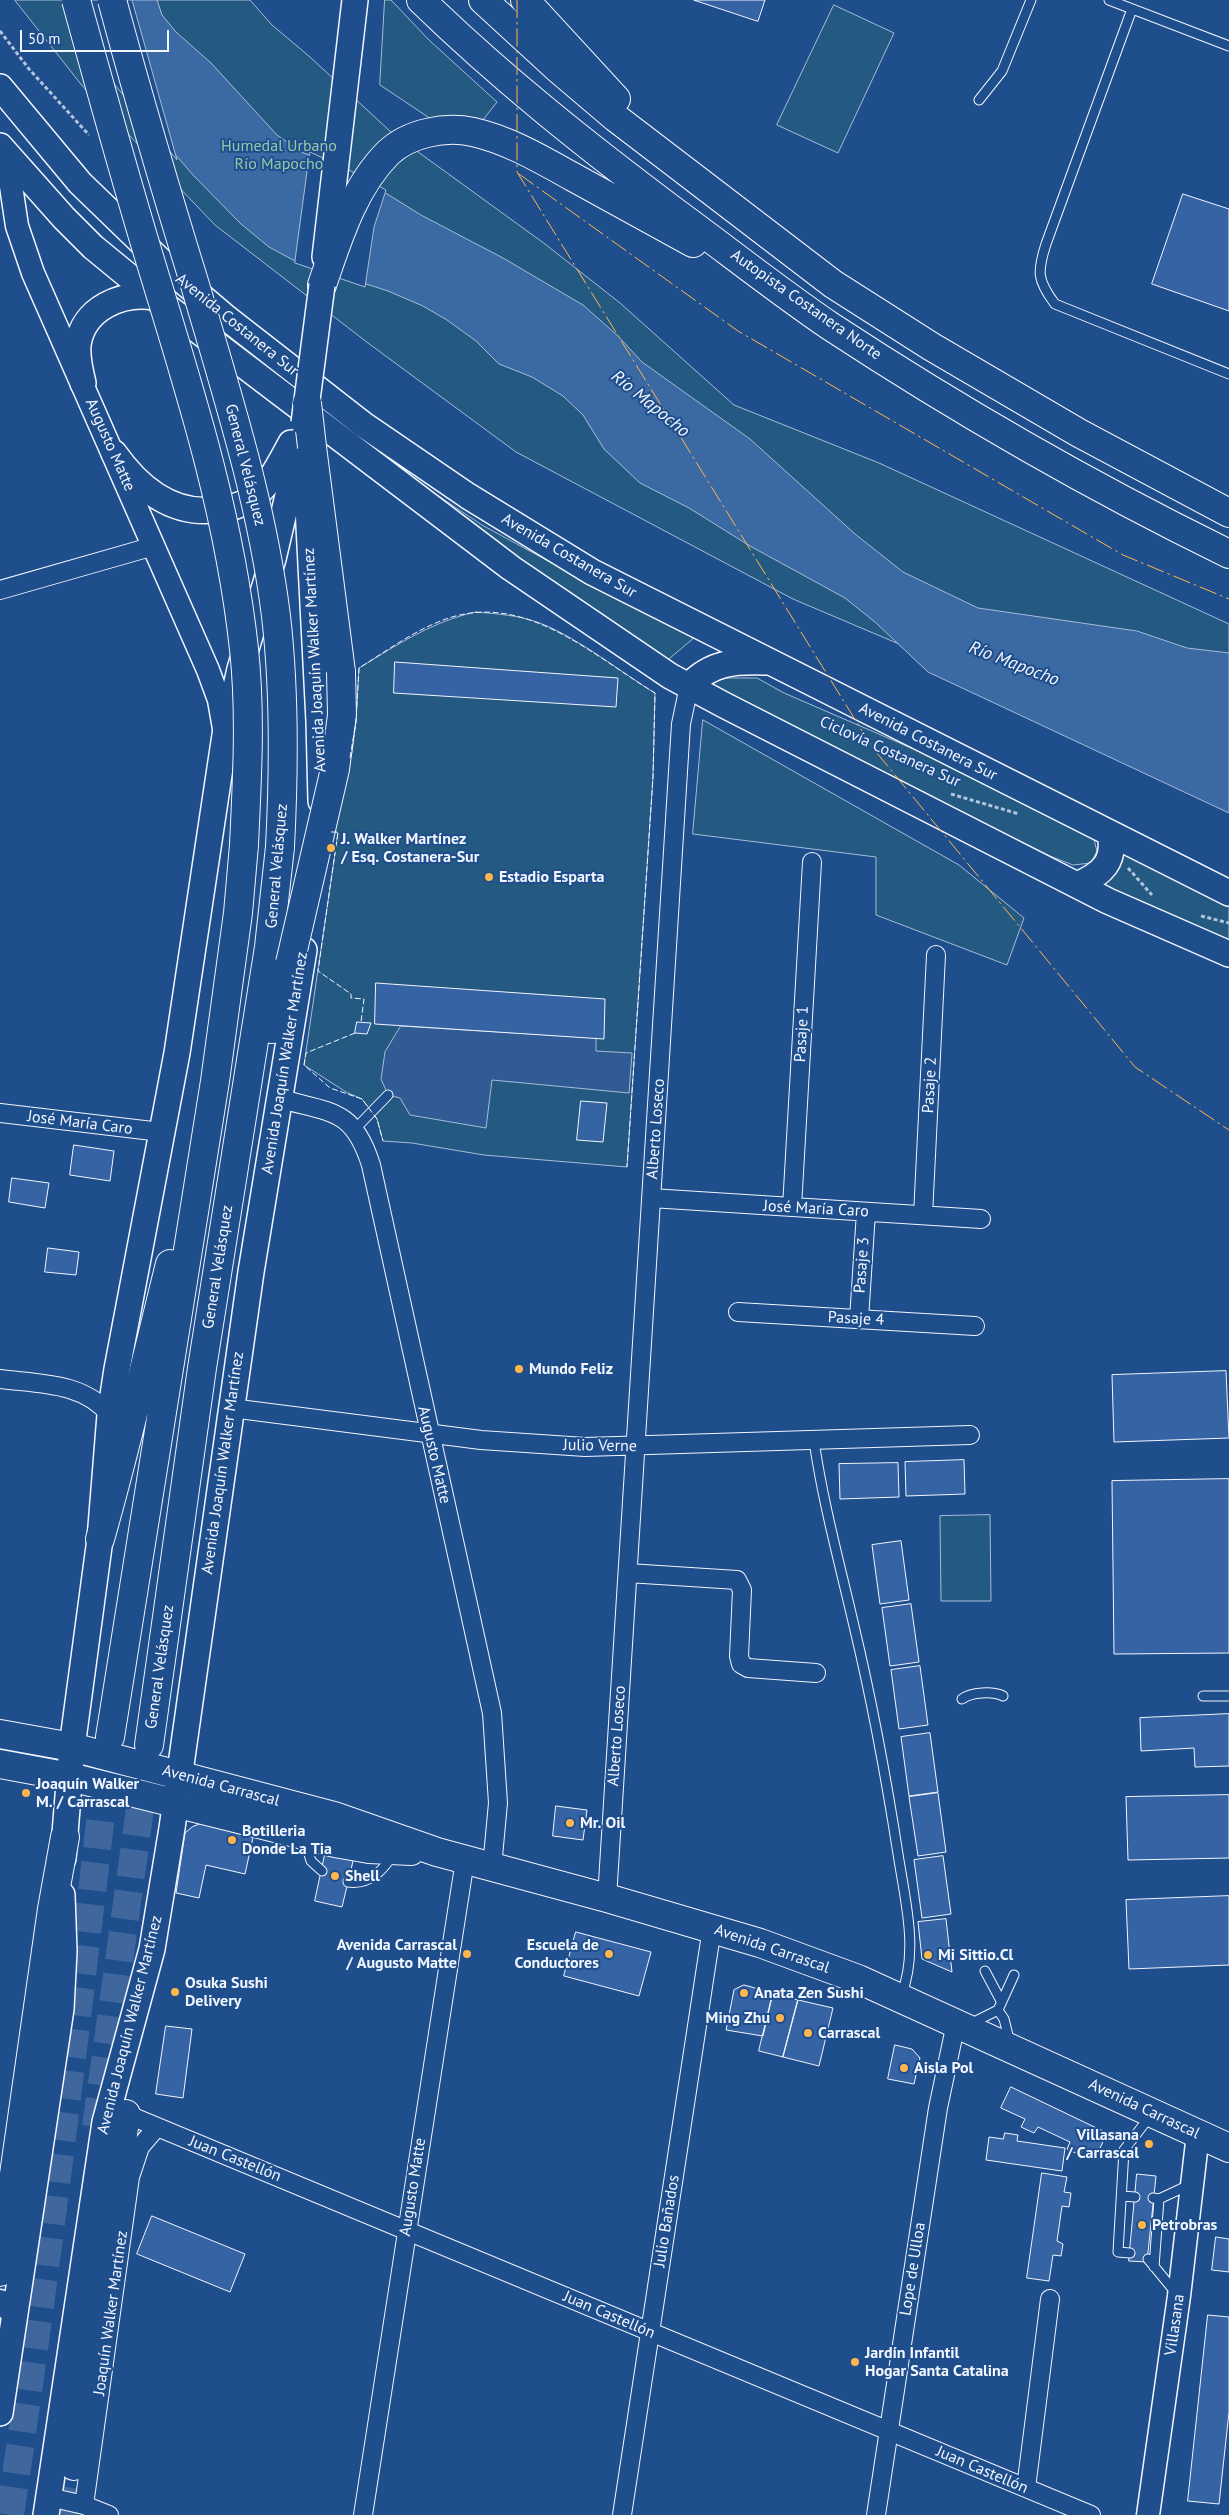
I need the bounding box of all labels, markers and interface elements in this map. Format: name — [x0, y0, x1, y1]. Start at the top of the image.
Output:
scale bar — [22, 20, 171, 52]
text: 50 m — [28, 29, 61, 48]
park label: Humedal Urbano Río Mapocho — [221, 136, 337, 174]
street label: Autopista Costanera Norte — [727, 246, 885, 364]
street label: Avenida Costanera Sur — [172, 270, 302, 380]
water label: Río Mapocho — [606, 366, 694, 442]
street label: Augusto Matte — [81, 396, 139, 494]
street label: General Velásquez — [221, 402, 269, 528]
street label: Avenida Costanera Sur — [498, 510, 640, 602]
street label: Avenida Joaquín Walker Martínez — [300, 547, 330, 773]
water label: Río Mapocho — [966, 637, 1062, 691]
street label: Avenida Costanera Sur — [856, 699, 1000, 785]
street label: Ciclovía Costanera Sur — [817, 712, 963, 792]
street label: General Velásquez — [262, 803, 292, 929]
place label: J. Walker Martínez / Esq. Costanera-Sur — [341, 829, 479, 867]
marker: J. Walker Martínez / Esq. Costanera-Sur — [325, 842, 337, 854]
place label: Estadio Esparta — [499, 867, 604, 887]
marker: Estadio Esparta — [483, 871, 495, 883]
street label: Avenida Joaquín Walker Martínez — [258, 951, 312, 1175]
street label: Pasaje 1 — [791, 1005, 813, 1063]
street label: Pasaje 2 — [919, 1056, 941, 1114]
street label: Alberto Loseco — [643, 1078, 669, 1180]
street label: José María Caro — [26, 1107, 134, 1139]
street label: José María Caro — [763, 1197, 869, 1221]
street label: General Velásquez — [199, 1204, 237, 1330]
street label: Pasaje 3 — [850, 1236, 874, 1294]
street label: Pasaje 4 — [827, 1308, 885, 1330]
street label: Avenida Joaquín Walker Martínez — [198, 1350, 248, 1576]
place label: Mundo Feliz — [529, 1359, 613, 1379]
marker: Mundo Feliz — [513, 1363, 525, 1375]
street label: Augusto Matte — [413, 1404, 455, 1506]
street label: Julio Verne — [563, 1436, 637, 1456]
street label: General Velásquez — [142, 1604, 178, 1730]
street label: Alberto Loseco — [604, 1685, 630, 1787]
street label: Avenida Carrascal — [160, 1761, 282, 1811]
place label: Joaquín Walker M. / Carrascal — [36, 1774, 139, 1812]
marker: Joaquín Walker M. / Carrascal — [20, 1787, 32, 1799]
place label: Mr. Oil — [580, 1813, 625, 1833]
marker: Mr. Oil — [564, 1817, 576, 1829]
place label: Botilleria Donde La Tia — [242, 1821, 332, 1859]
marker: Botilleria Donde La Tia — [226, 1834, 238, 1846]
place label: Shell — [345, 1866, 380, 1886]
marker: Shell — [329, 1870, 341, 1882]
street label: Avenida Joaquín Walker Martínez — [94, 1914, 166, 2136]
street label: Avenida Carrascal — [712, 1920, 832, 1978]
place label: Avenida Carrascal / Augusto Matte — [337, 1935, 457, 1973]
place label: Escuela de Conductores — [515, 1935, 599, 1973]
place label: Mi Sittio.Cl — [938, 1945, 1013, 1965]
marker: Avenida Carrascal / Augusto Matte — [461, 1948, 473, 1960]
marker: Escuela de Conductores — [603, 1948, 615, 1960]
marker: Mi Sittio.Cl — [922, 1949, 934, 1961]
place label: Osuka Sushi Delivery — [185, 1973, 268, 2011]
place label: Anata Zen Sushi — [754, 1983, 864, 2003]
marker: Osuka Sushi Delivery — [169, 1986, 181, 1998]
marker: Anata Zen Sushi — [738, 1987, 750, 1999]
place label: Ming Zhu — [706, 2008, 770, 2028]
marker: Ming Zhu — [774, 2012, 786, 2024]
place label: Carrascal — [818, 2023, 880, 2043]
marker: Carrascal — [802, 2027, 814, 2039]
place label: Aisla Pol — [914, 2058, 973, 2078]
marker: Aisla Pol — [898, 2062, 910, 2074]
street label: Avenida Carrascal — [1085, 2075, 1203, 2143]
place label: Villasana / Carrascal — [1066, 2125, 1139, 2163]
street label: Juan Castellón — [186, 2132, 284, 2186]
street label: Augusto Matte — [396, 2136, 430, 2238]
marker: Villasana / Carrascal — [1143, 2138, 1155, 2150]
street label: Julio Bañados — [650, 2174, 684, 2268]
place label: Petrobras — [1152, 2215, 1217, 2235]
marker: Petrobras — [1136, 2219, 1148, 2231]
street label: Lope de Ulloa — [896, 2221, 930, 2317]
street label: Joaquín Walker Martínez — [90, 2229, 132, 2397]
street label: Juan Castellón — [560, 2287, 658, 2343]
street label: Villasana — [1161, 2293, 1189, 2357]
place label: Jardín Infantil Hogar Santa Catalina — [865, 2343, 1009, 2381]
marker: Jardín Infantil Hogar Santa Catalina — [849, 2356, 861, 2368]
street label: Juan Castellón — [933, 2442, 1031, 2498]

